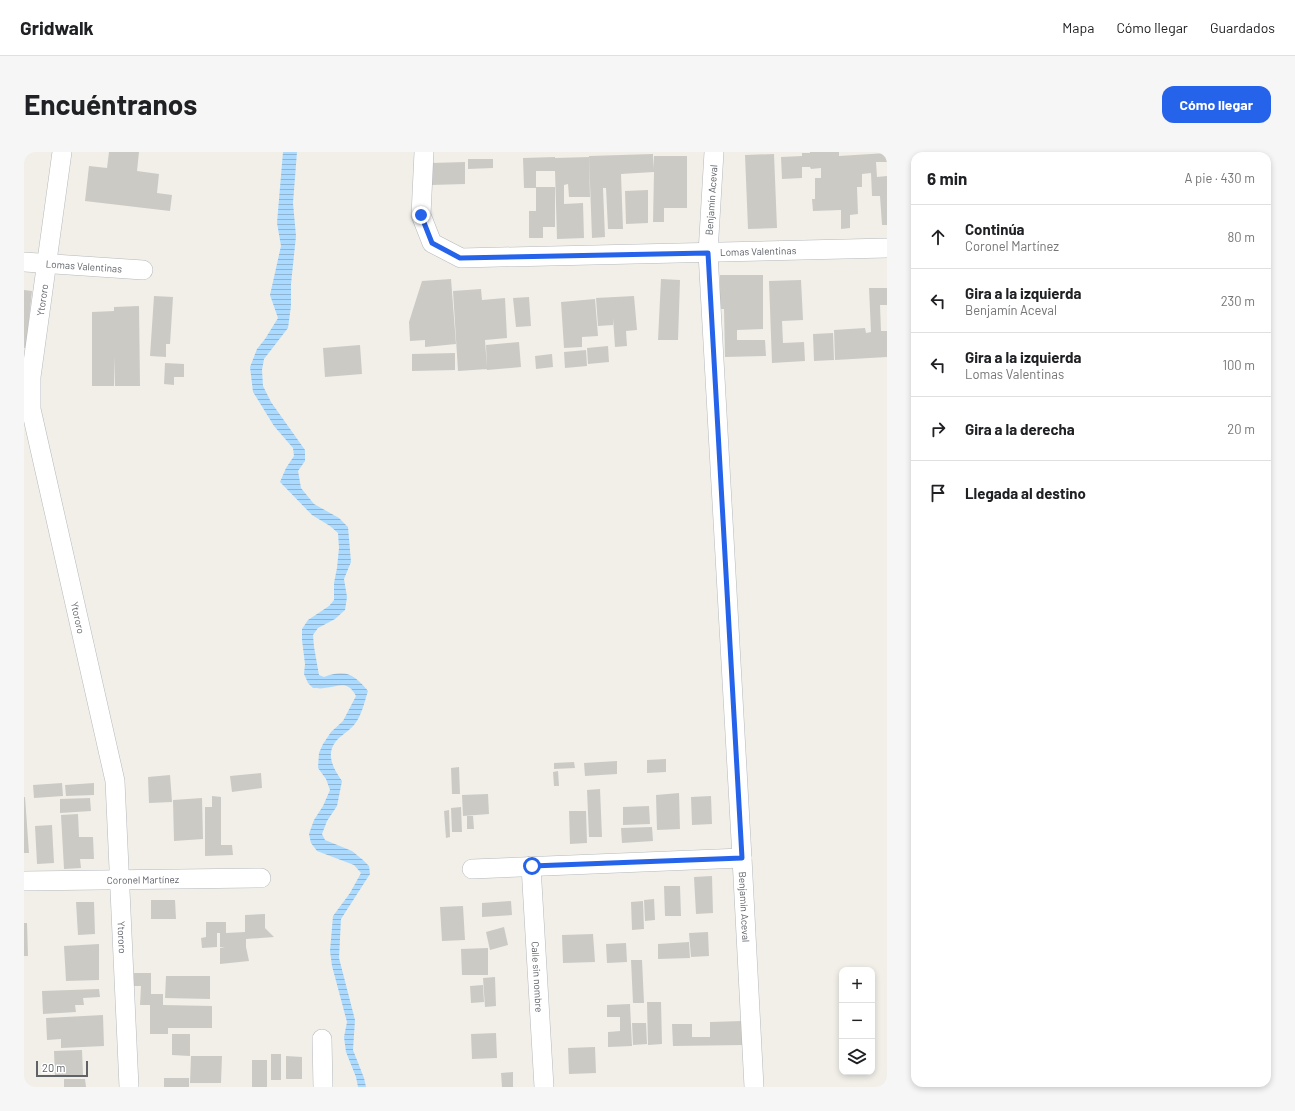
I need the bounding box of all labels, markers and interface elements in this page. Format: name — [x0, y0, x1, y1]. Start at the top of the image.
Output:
text: Gridwalk — [20, 16, 94, 39]
text: Mapa — [1062, 19, 1094, 36]
text: Cómo llegar — [1116, 19, 1188, 36]
text: Guardados — [1210, 19, 1275, 36]
button: Cómo llegar — [1162, 86, 1271, 123]
text: Encuéntranos — [24, 87, 197, 121]
street label: Benjamín Aceval — [703, 164, 719, 236]
text: 6 min — [927, 168, 967, 188]
text: A pie · 430 m — [1185, 170, 1255, 186]
route end — [412, 206, 430, 224]
text: Continúa — [965, 220, 1025, 238]
icon: ahead — [927, 226, 949, 248]
text: 80 m — [1228, 229, 1255, 245]
text: Coronel Martínez — [965, 238, 1059, 254]
street label: Lomas Valentinas — [720, 244, 797, 258]
street label: Lomas Valentinas — [45, 257, 123, 275]
street label: Ytororo — [34, 283, 50, 317]
text: Gira a la izquierda — [965, 284, 1081, 302]
icon: left — [927, 290, 949, 312]
text: 230 m — [1221, 293, 1255, 309]
text: Benjamín Aceval — [965, 302, 1057, 318]
text: Gira a la izquierda — [965, 348, 1081, 366]
icon: left — [927, 354, 949, 376]
text: 100 m — [1222, 357, 1255, 373]
text: Lomas Valentinas — [965, 366, 1064, 382]
icon: right — [927, 418, 949, 440]
text: Gira a la derecha — [965, 420, 1075, 438]
text: 20 m — [1227, 421, 1255, 437]
icon: arrive — [927, 482, 949, 504]
text: Llegada al destino — [965, 484, 1086, 502]
street label: Ytororo — [69, 600, 88, 635]
route start — [523, 857, 541, 875]
street label: Benjamín Aceval — [737, 871, 752, 942]
street label: Coronel Martínez — [107, 873, 180, 886]
street label: Ytororo — [115, 921, 129, 954]
street label: Calle sin nombre — [529, 941, 546, 1013]
map controls — [839, 967, 875, 1075]
button: + — [839, 967, 875, 1003]
button: − — [839, 1003, 875, 1039]
button: layers — [839, 1039, 875, 1075]
scale bar — [36, 1059, 88, 1078]
text: 20 m — [42, 1061, 65, 1074]

